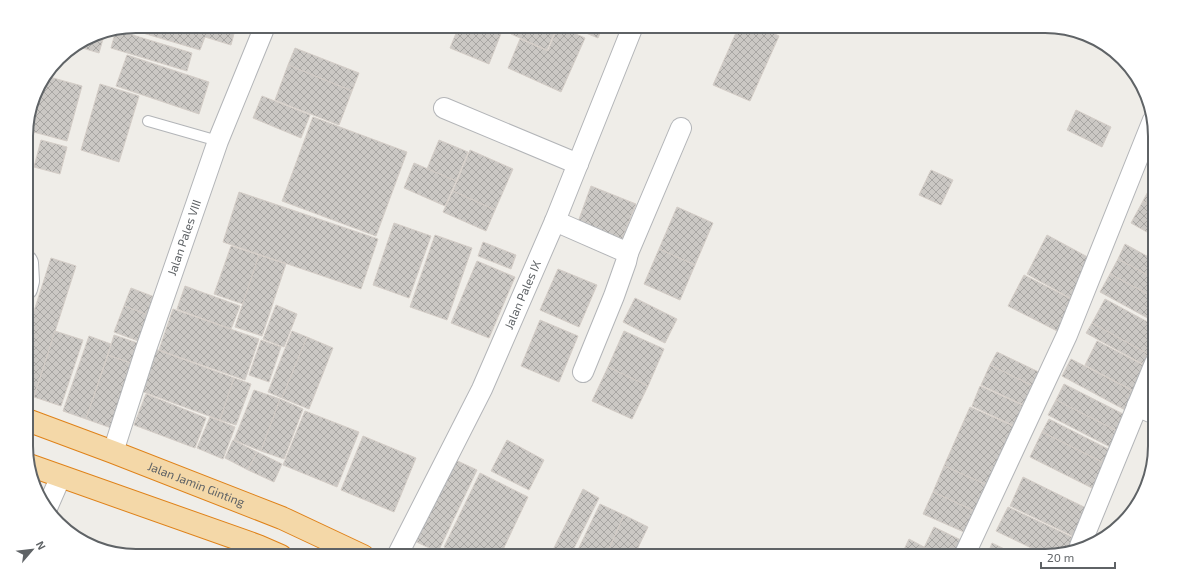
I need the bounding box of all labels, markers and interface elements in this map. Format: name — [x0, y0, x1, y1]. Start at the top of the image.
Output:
street label: Jalan Pales VIII — [164, 197, 203, 277]
street label: Jalan Pales IX — [501, 257, 543, 331]
street label: Jalan Jamin Ginting — [146, 458, 247, 509]
north arrow — [12, 530, 52, 570]
text: N — [34, 539, 49, 552]
scale bar — [1041, 544, 1115, 570]
text: 20 m — [1047, 550, 1074, 564]

